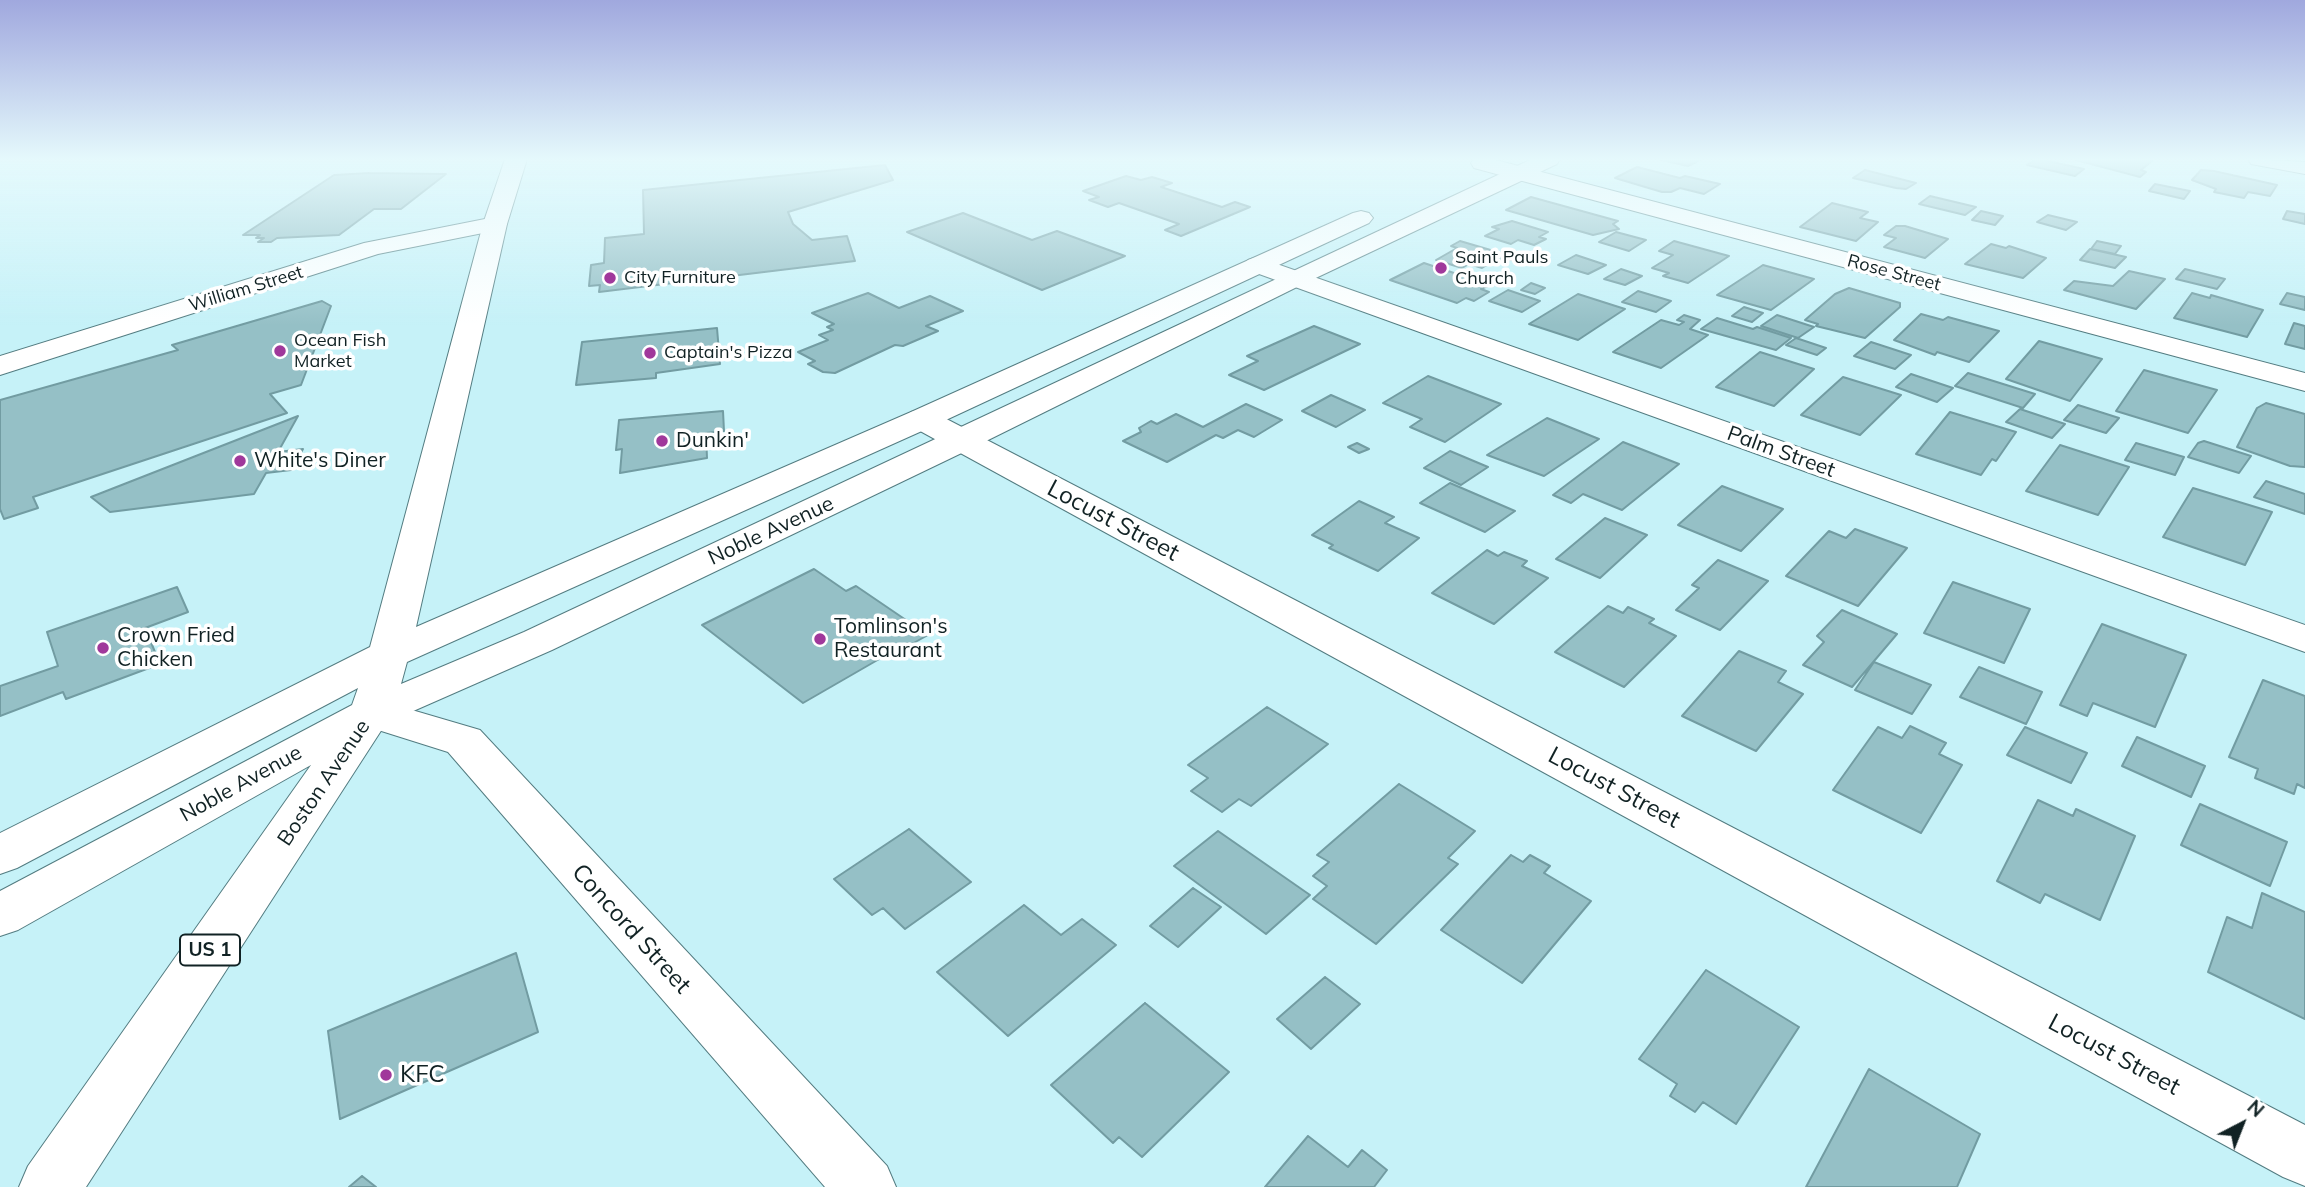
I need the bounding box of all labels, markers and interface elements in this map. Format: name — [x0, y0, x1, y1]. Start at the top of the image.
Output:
place label: Saint Pauls Church — [1455, 247, 1549, 290]
street label: Rose Street — [1845, 250, 1943, 296]
marker: Saint Pauls Church — [1433, 260, 1449, 276]
street label: William Street — [186, 261, 306, 317]
place label: City Furniture — [624, 267, 736, 289]
marker: City Furniture — [602, 270, 618, 286]
place label: Ocean Fish Market — [294, 330, 386, 372]
place label: Captain's Pizza — [664, 342, 792, 364]
marker: Ocean Fish Market — [272, 343, 288, 359]
marker: Captain's Pizza — [642, 345, 658, 361]
street label: Palm Street — [1724, 421, 1838, 483]
place label: Dunkin' — [676, 428, 749, 454]
marker: Dunkin' — [654, 433, 670, 449]
place label: White's Diner — [254, 448, 386, 474]
marker: White's Diner — [232, 453, 248, 469]
street label: Locust Street — [1042, 474, 1184, 568]
street label: Noble Avenue — [704, 491, 838, 571]
place label: Tomlinson's Restaurant — [834, 614, 948, 664]
place label: Crown Fried Chicken — [117, 623, 235, 673]
marker: Tomlinson's Restaurant — [812, 631, 828, 647]
marker: Crown Fried Chicken — [95, 640, 111, 656]
street label: Boston Avenue — [273, 715, 375, 851]
street label: Noble Avenue — [176, 740, 306, 828]
street label: Locust Street — [1543, 741, 1685, 835]
street label: Concord Street — [565, 858, 697, 1000]
road number: US 1 — [180, 934, 240, 966]
street label: Locust Street — [2043, 1008, 2185, 1102]
place label: KFC — [400, 1061, 445, 1089]
marker: KFC — [378, 1067, 394, 1083]
north arrow — [2207, 1089, 2277, 1159]
text: N — [2243, 1095, 2269, 1122]

